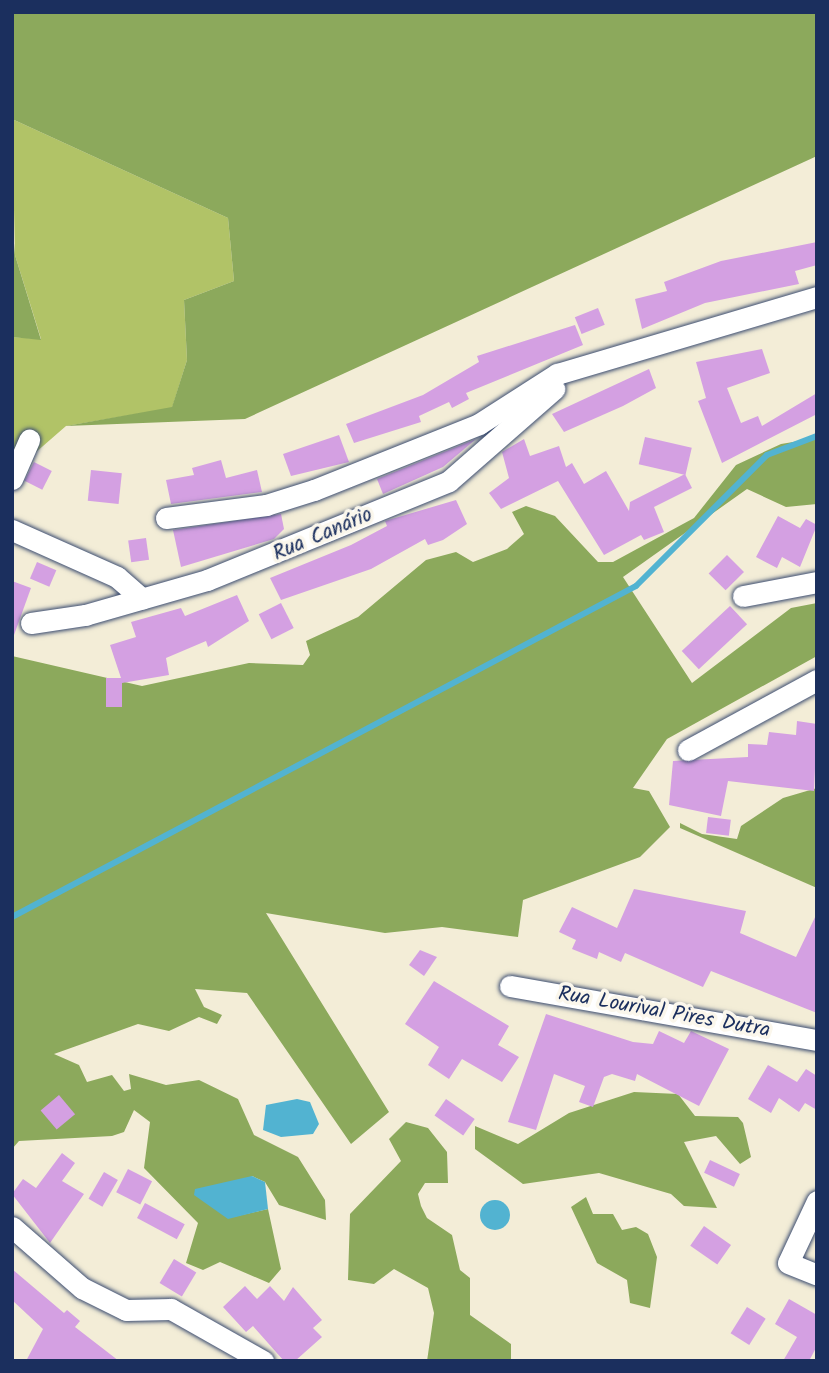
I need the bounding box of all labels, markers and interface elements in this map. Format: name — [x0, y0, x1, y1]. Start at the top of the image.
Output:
street label: Rua Canário — [269, 503, 377, 567]
street label: Rua Lourival Pires Dutra — [556, 982, 772, 1044]

